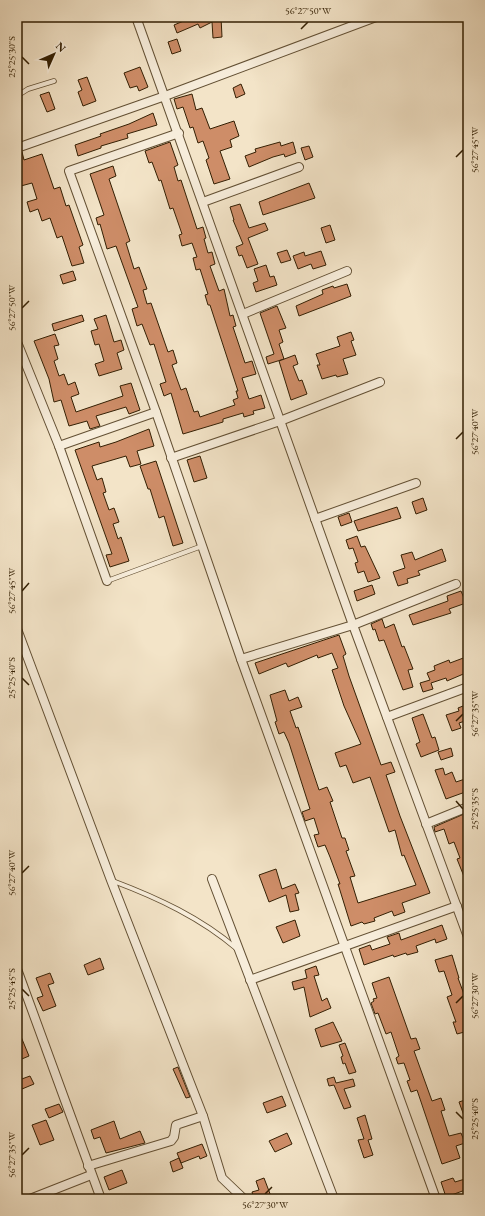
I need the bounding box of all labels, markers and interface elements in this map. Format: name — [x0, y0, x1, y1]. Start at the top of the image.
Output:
text: 56°27'50"W — [285, 4, 332, 17]
north arrow — [34, 34, 74, 74]
text: 25°25'30"S — [5, 36, 18, 78]
text: N — [53, 39, 69, 55]
text: 56°27'45"W — [468, 126, 481, 173]
text: 56°27'50"W — [5, 284, 18, 331]
text: 56°27'40"W — [468, 408, 481, 455]
text: 56°27'45"W — [5, 567, 18, 614]
text: 25°25'40"S — [5, 657, 18, 699]
text: 56°27'35"W — [468, 690, 481, 737]
text: 25°25'35"S — [468, 788, 481, 830]
text: 56°27'40"W — [5, 849, 18, 896]
text: 25°25'45"S — [5, 968, 18, 1010]
text: 56°27'30"W — [468, 972, 481, 1019]
text: 25°25'40"S — [468, 1098, 481, 1140]
text: 56°27'35"W — [5, 1131, 18, 1178]
text: 56°27'30"W — [242, 1198, 289, 1211]

